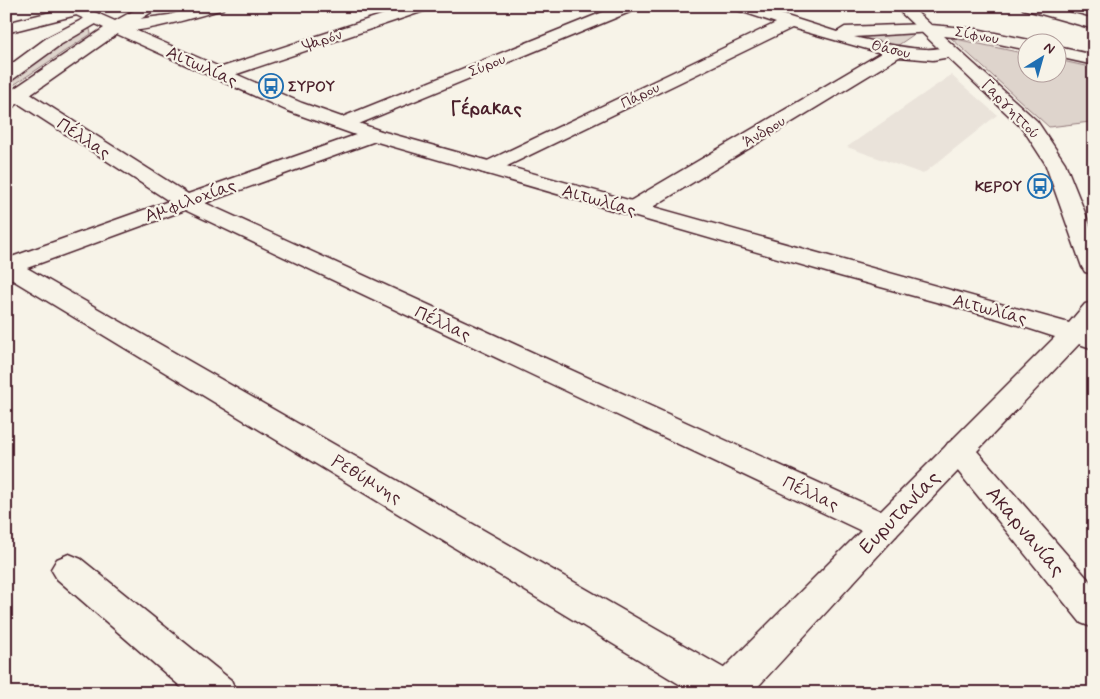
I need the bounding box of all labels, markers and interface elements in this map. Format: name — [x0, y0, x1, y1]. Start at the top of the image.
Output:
street label: Σίφνου — [953, 22, 1001, 50]
street label: Ψαρόν — [299, 25, 345, 57]
north arrow — [1018, 32, 1068, 82]
street label: Θάσου — [869, 36, 913, 64]
text: N — [1040, 38, 1058, 58]
street label: Αιτωλίας — [162, 41, 241, 93]
street label: Σύρου — [466, 49, 509, 82]
bus stop icon: ΣΥΡΟΥ — [258, 73, 284, 99]
street label: Γαργηττού — [977, 76, 1044, 144]
place label: ΣΥΡΟΥ — [288, 77, 336, 97]
street label: Πάρου — [618, 78, 663, 114]
district label: Γέρακας — [450, 96, 522, 121]
street label: Άνδρου — [740, 111, 790, 152]
street label: Πέλλας — [52, 112, 116, 165]
street label: Αμφιλοχίας — [141, 173, 239, 229]
bus stop icon: ΚΕΡΟΥ — [1027, 173, 1053, 199]
place label: ΚΕΡΟΥ — [975, 177, 1023, 197]
street label: Αιτωλίας — [559, 179, 639, 223]
street label: Αιτωλίας — [950, 289, 1030, 331]
street label: Πέλλας — [411, 300, 475, 347]
street label: Ρεθύμνης — [327, 450, 406, 510]
street label: Ευρυτανίας — [853, 465, 947, 561]
street label: Πέλλας — [779, 470, 843, 517]
street label: Ακαρνανίας — [979, 481, 1071, 583]

